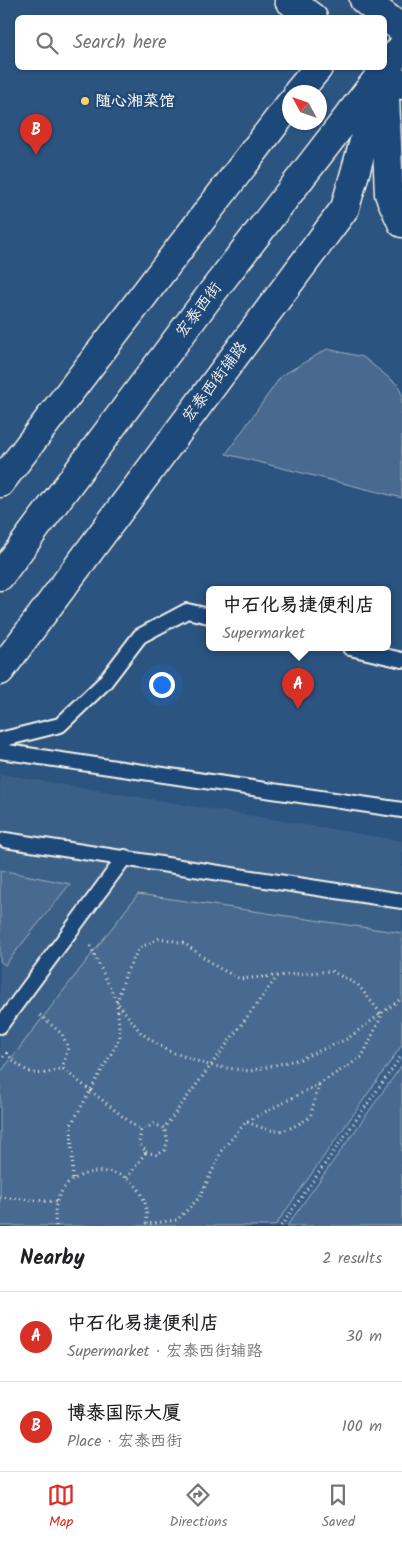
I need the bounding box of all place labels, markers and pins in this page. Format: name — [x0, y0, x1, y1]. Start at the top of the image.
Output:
place label: 随心湘菜馆 — [95, 89, 175, 114]
marker: 随心湘菜馆 — [79, 95, 91, 107]
pin: B — [20, 114, 52, 155]
pin: A — [282, 668, 314, 709]

